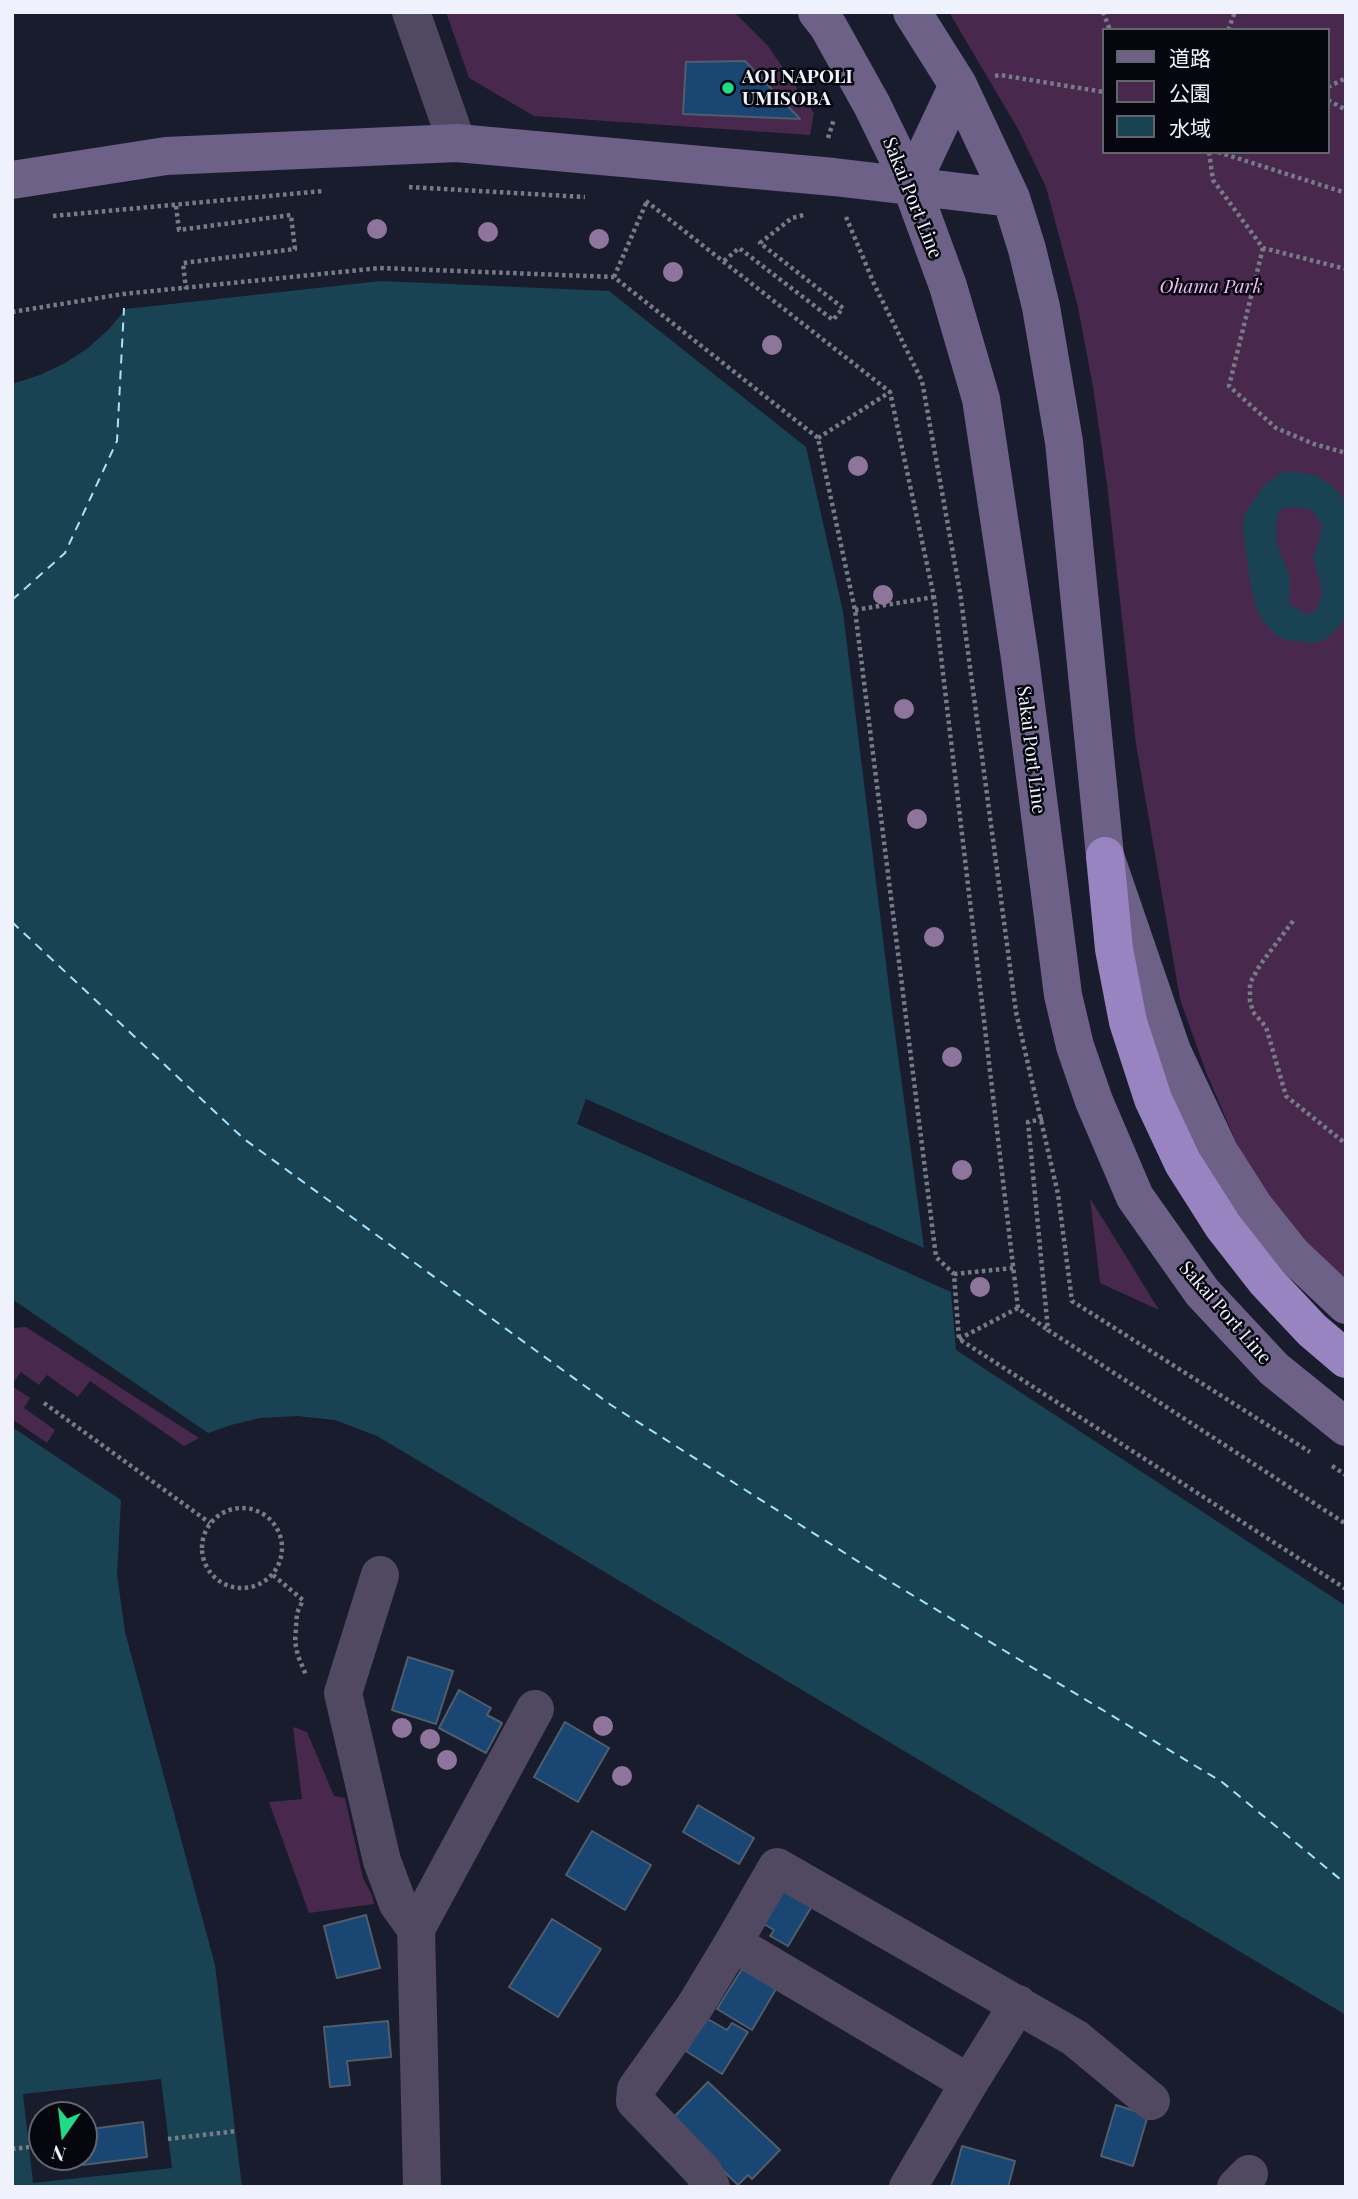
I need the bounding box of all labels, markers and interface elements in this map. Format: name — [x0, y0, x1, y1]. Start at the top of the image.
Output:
legend — [1102, 28, 1330, 154]
text: 道路 — [1169, 43, 1211, 71]
place label: AOI NAPOLI UMISOBA — [742, 66, 853, 110]
text: 公園 — [1169, 78, 1211, 106]
marker: AOI NAPOLI UMISOBA — [720, 80, 736, 96]
text: 水域 — [1169, 113, 1211, 141]
street label: Sakai Port Line — [877, 134, 947, 262]
park label: Ohama Park — [1160, 276, 1262, 298]
street label: Sakai Port Line — [1012, 685, 1050, 815]
street label: Sakai Port Line — [1174, 1257, 1276, 1369]
north arrow — [28, 2101, 98, 2171]
text: N — [49, 2140, 68, 2169]

